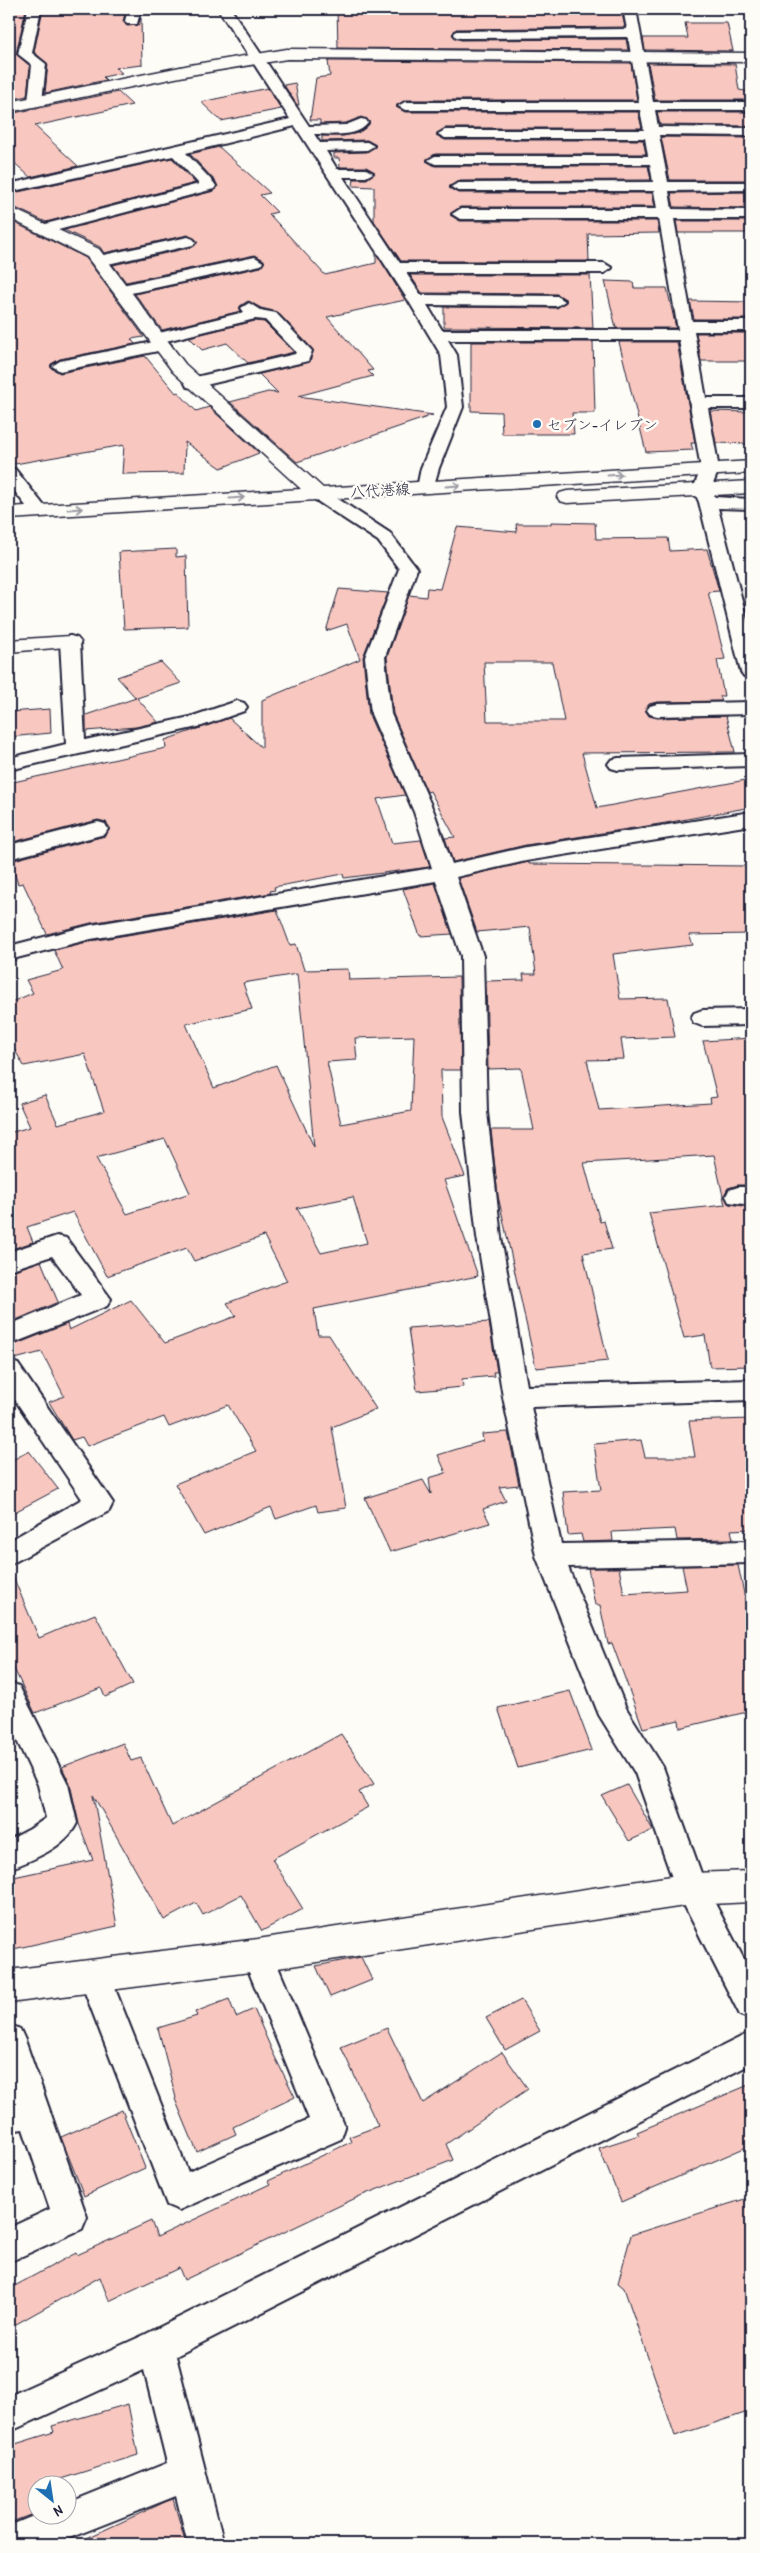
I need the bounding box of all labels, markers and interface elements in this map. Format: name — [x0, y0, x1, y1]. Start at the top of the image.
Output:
place label: セブン-イレブン — [547, 414, 658, 435]
marker: セブン-イレブン — [531, 418, 543, 430]
one-way arrow — [607, 470, 623, 480]
street label: 八代港線 — [349, 478, 411, 502]
one-way arrow — [444, 481, 460, 491]
one-way arrow — [229, 494, 245, 503]
one-way arrow — [67, 504, 83, 513]
north arrow — [28, 2476, 78, 2526]
text: N — [50, 2502, 67, 2522]

